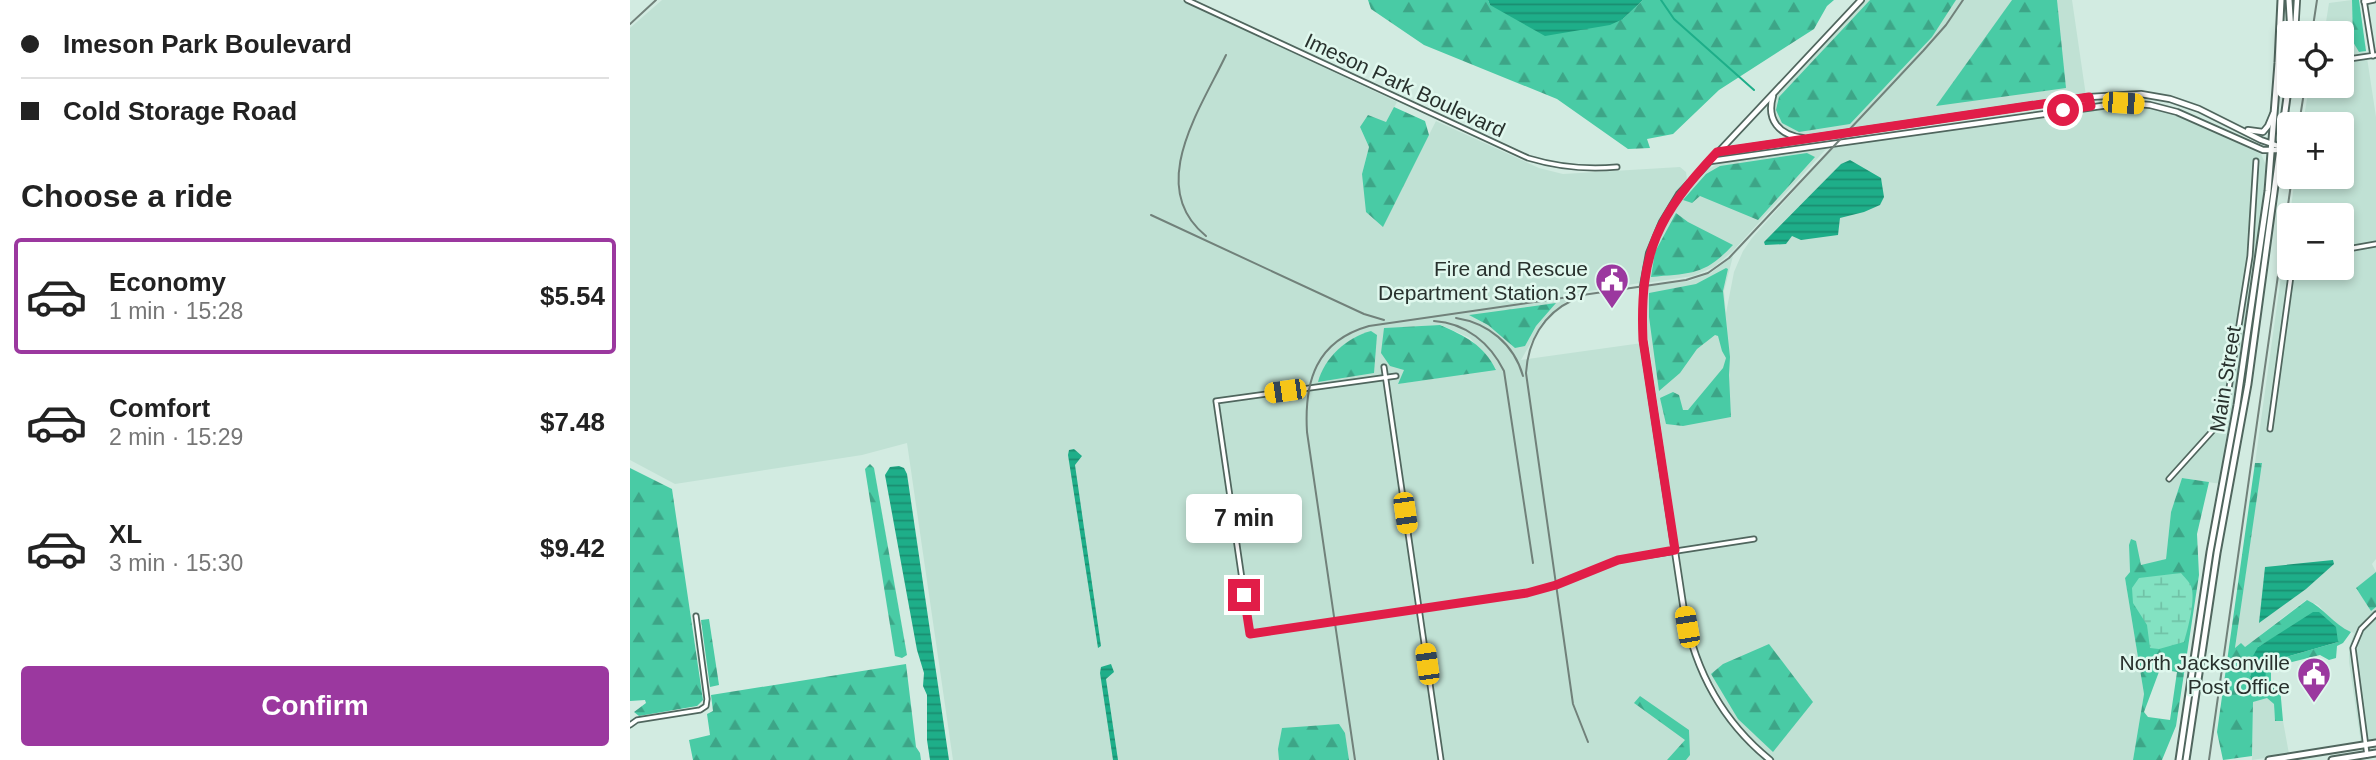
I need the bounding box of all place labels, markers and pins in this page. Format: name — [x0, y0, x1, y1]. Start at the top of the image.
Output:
place label: Fire and Rescue Department Station 37 — [1378, 257, 1588, 304]
public building icon: Fire and Rescue Department Station 37 — [1593, 261, 1631, 310]
place label: North Jacksonville Post Office — [2120, 651, 2290, 698]
public building icon: North Jacksonville Post Office — [2295, 655, 2333, 704]

